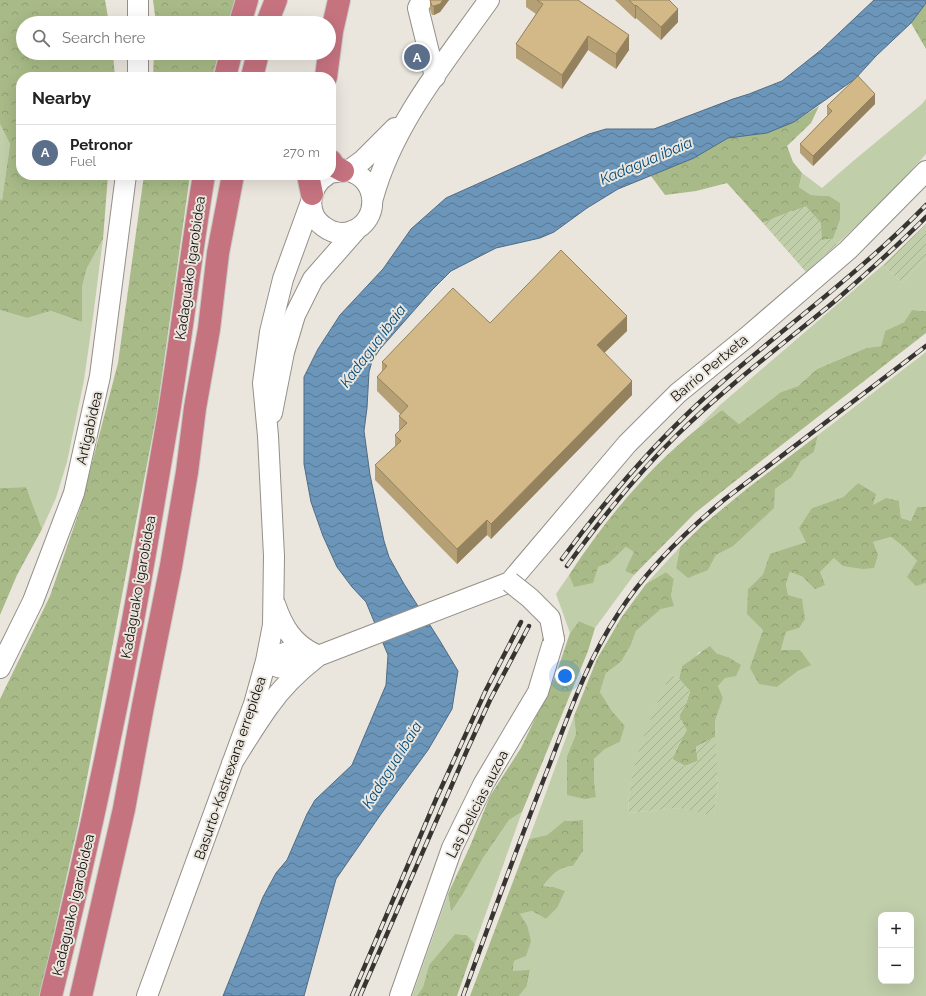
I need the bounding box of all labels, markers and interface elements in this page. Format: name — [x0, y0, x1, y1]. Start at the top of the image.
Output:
search box — [16, 16, 336, 60]
icon: search — [30, 27, 52, 49]
text: Search here — [62, 29, 145, 47]
pin: A — [404, 42, 430, 72]
text: Nearby — [32, 88, 91, 108]
water label: Kadagua ibaia — [597, 133, 695, 189]
text: Petronor — [70, 136, 133, 154]
text: A — [41, 145, 49, 160]
text: 270 m — [283, 145, 320, 160]
text: Fuel — [70, 154, 96, 169]
street label: Kadaguako igarobidea — [172, 195, 208, 341]
water label: Kadagua ibaia — [336, 301, 410, 391]
street label: Barrio Pertxeta — [667, 331, 751, 405]
street label: Artigabidea — [73, 390, 105, 466]
street label: Kadaguako igarobidea — [118, 514, 158, 660]
your location — [555, 666, 575, 686]
street label: Basurto-Kastrexana errepidea — [191, 674, 269, 862]
water label: Kadagua ibaia — [358, 718, 426, 812]
street label: Las Delicias auzoa — [443, 748, 511, 860]
street label: Kadaguako igarobidea — [49, 833, 97, 977]
map controls — [878, 912, 914, 984]
button: + — [878, 912, 914, 948]
button: − — [878, 948, 914, 984]

